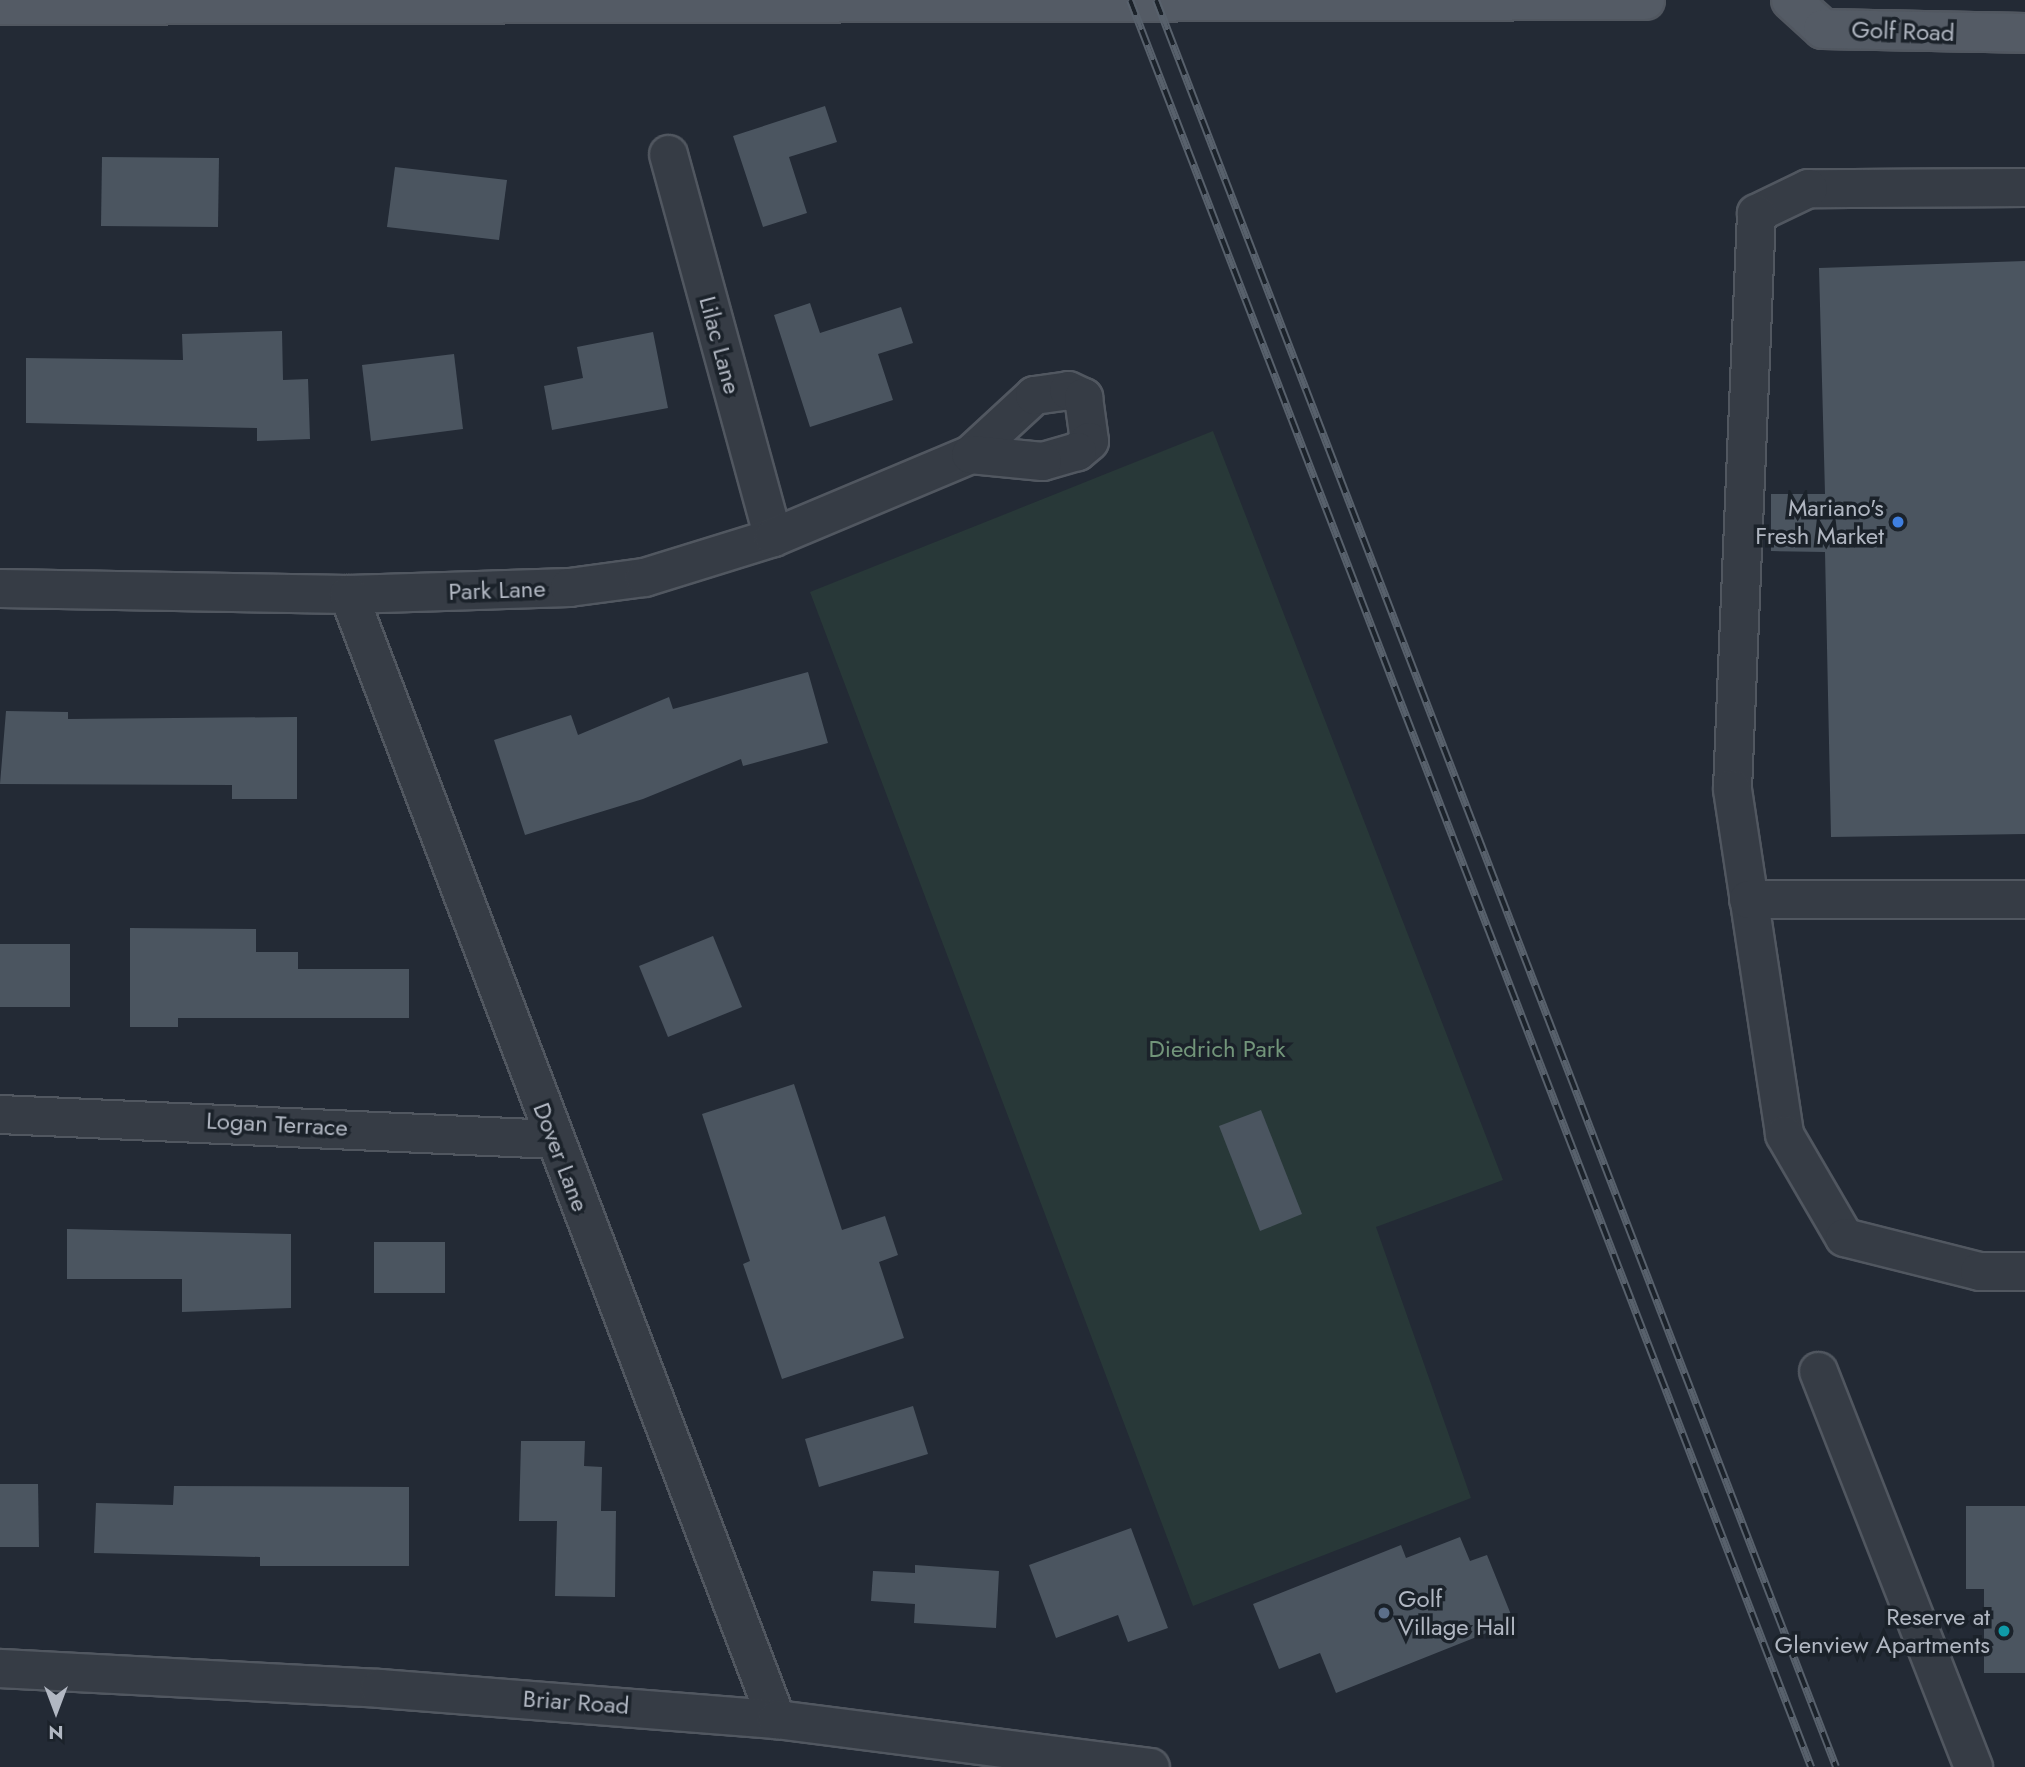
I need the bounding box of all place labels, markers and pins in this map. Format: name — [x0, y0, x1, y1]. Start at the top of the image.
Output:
place label: Mariano's Fresh Market — [1755, 494, 1884, 550]
marker: Mariano's Fresh Market — [1890, 514, 1906, 530]
place label: Golf Village Hall — [1398, 1585, 1516, 1641]
place label: Reserve at Glenview Apartments — [1775, 1603, 1990, 1659]
marker: Golf Village Hall — [1376, 1605, 1392, 1621]
marker: Reserve at Glenview Apartments — [1996, 1623, 2012, 1639]

